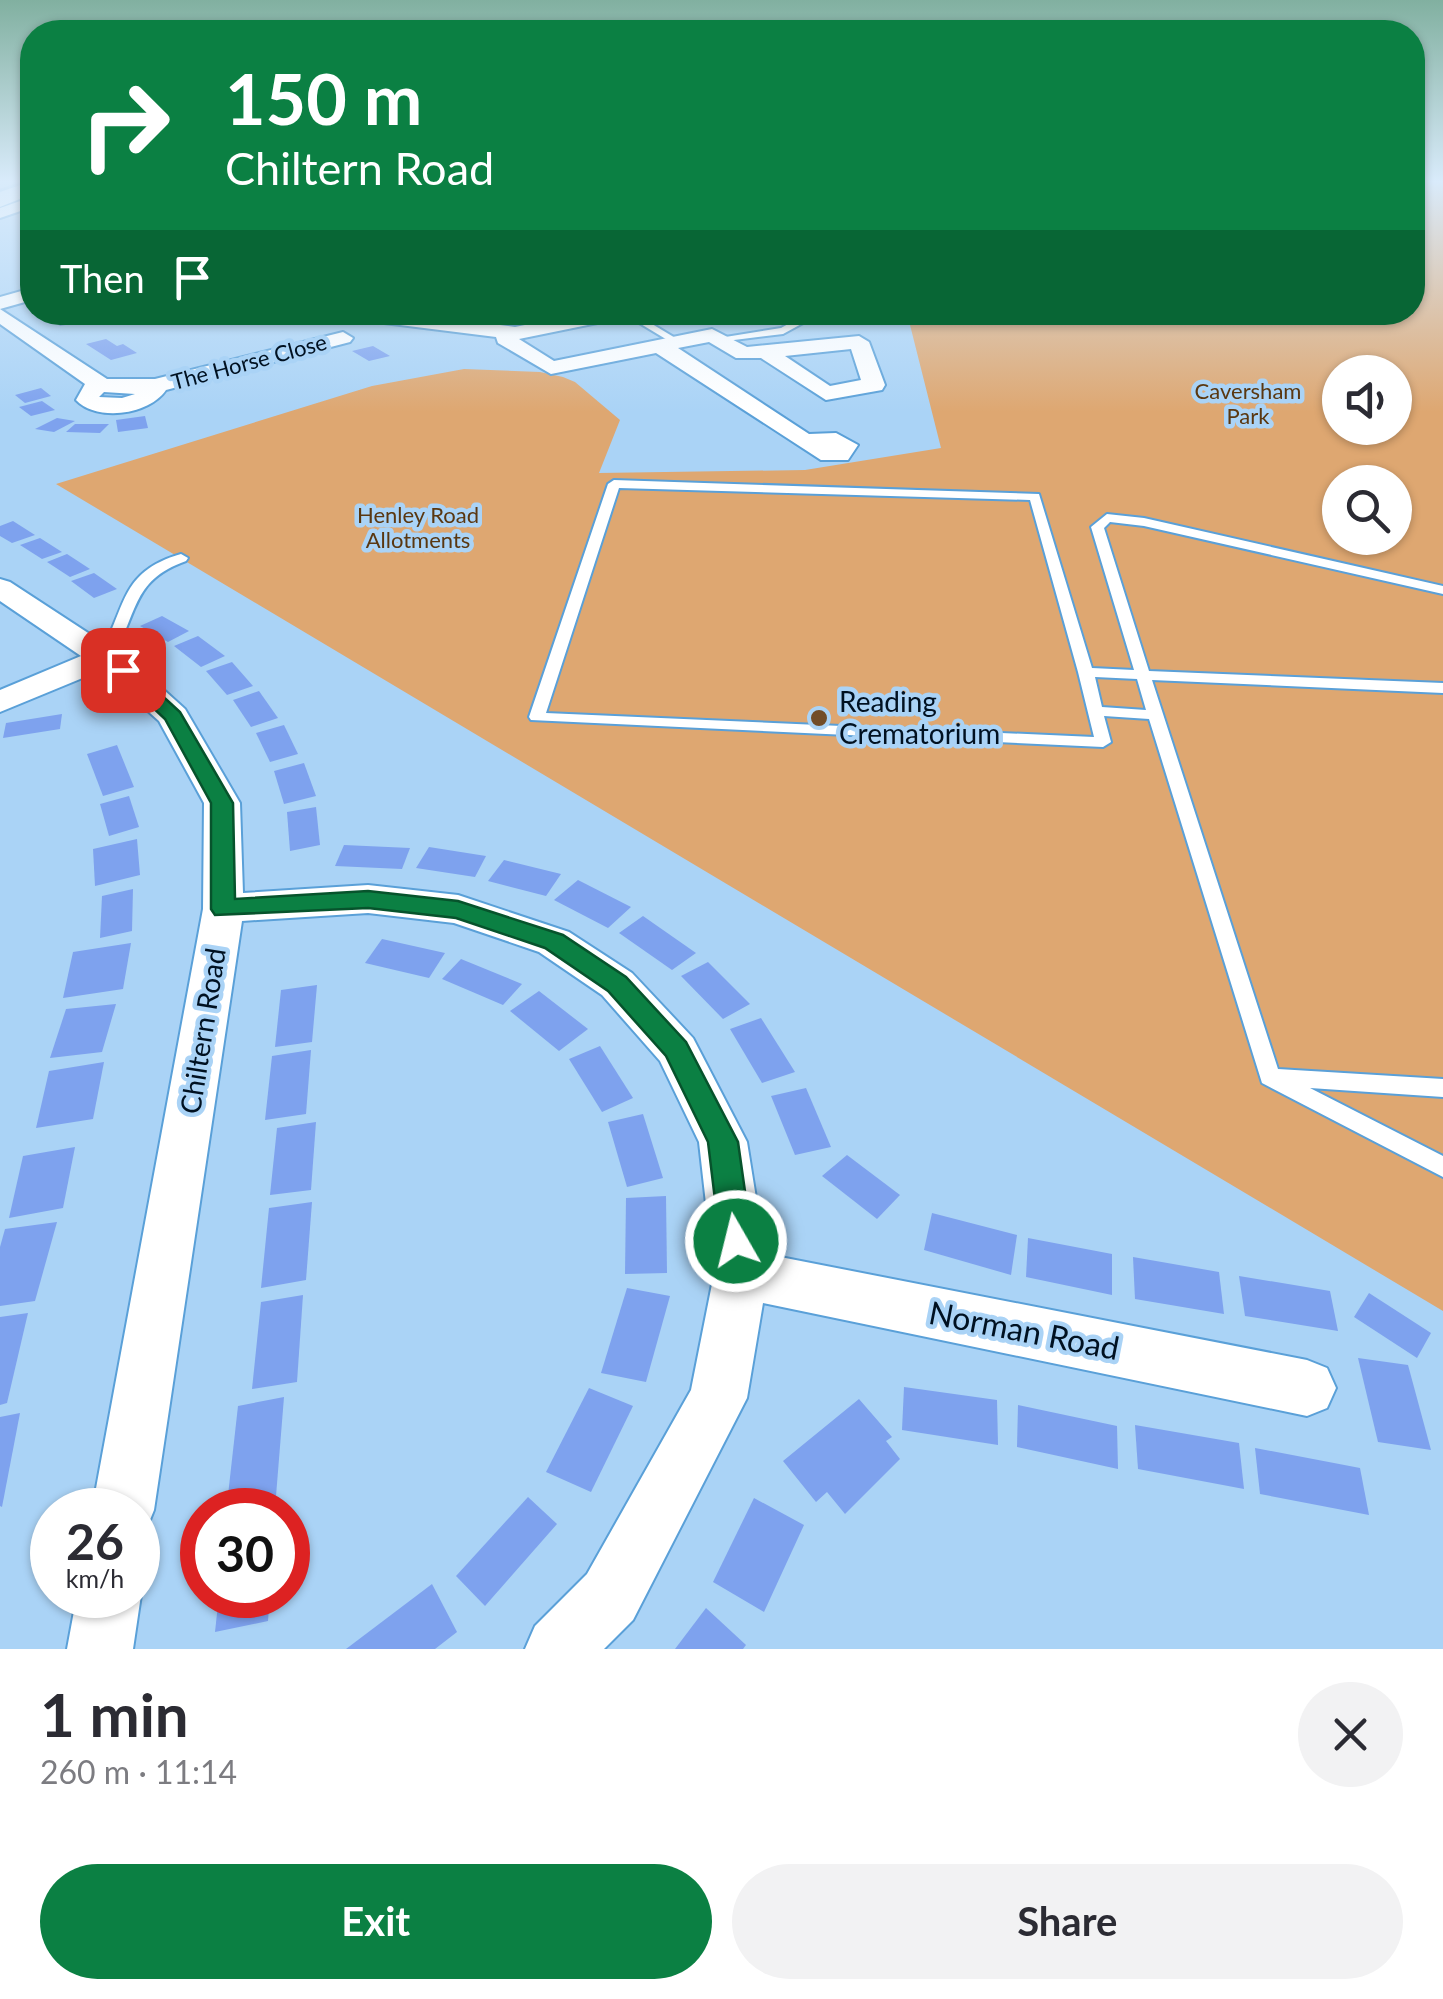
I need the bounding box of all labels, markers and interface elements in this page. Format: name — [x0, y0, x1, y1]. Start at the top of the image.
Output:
text: 150 m — [225, 56, 422, 140]
icon: right — [60, 60, 190, 190]
text: Chiltern Road — [225, 141, 494, 195]
icon: arrive — [165, 250, 220, 305]
text: Then — [60, 255, 145, 301]
street label: The Horse Close — [168, 328, 329, 395]
map controls — [1322, 355, 1412, 555]
button: sound — [1322, 355, 1412, 445]
park label: Caversham Park — [1195, 377, 1301, 429]
button: search — [1322, 465, 1412, 555]
park label: Henley Road Allotments — [357, 501, 479, 553]
pin — [81, 628, 166, 713]
icon: arrive — [96, 643, 151, 698]
place label: Reading Crematorium — [839, 684, 1000, 750]
marker: Reading Crematorium — [808, 707, 830, 729]
street label: Chiltern Road — [172, 945, 232, 1116]
position arrow — [684, 1189, 788, 1293]
street label: Norman Road — [926, 1292, 1123, 1367]
speed limit sign: 30 — [180, 1488, 310, 1618]
text: 26 — [66, 1511, 124, 1571]
text: km/h — [66, 1563, 124, 1593]
text: 1 min — [40, 1678, 189, 1750]
button: close — [1298, 1682, 1403, 1787]
text: 260 m · 11:14 — [40, 1752, 237, 1791]
button: Exit — [40, 1864, 712, 1979]
button: Share — [732, 1864, 1403, 1979]

